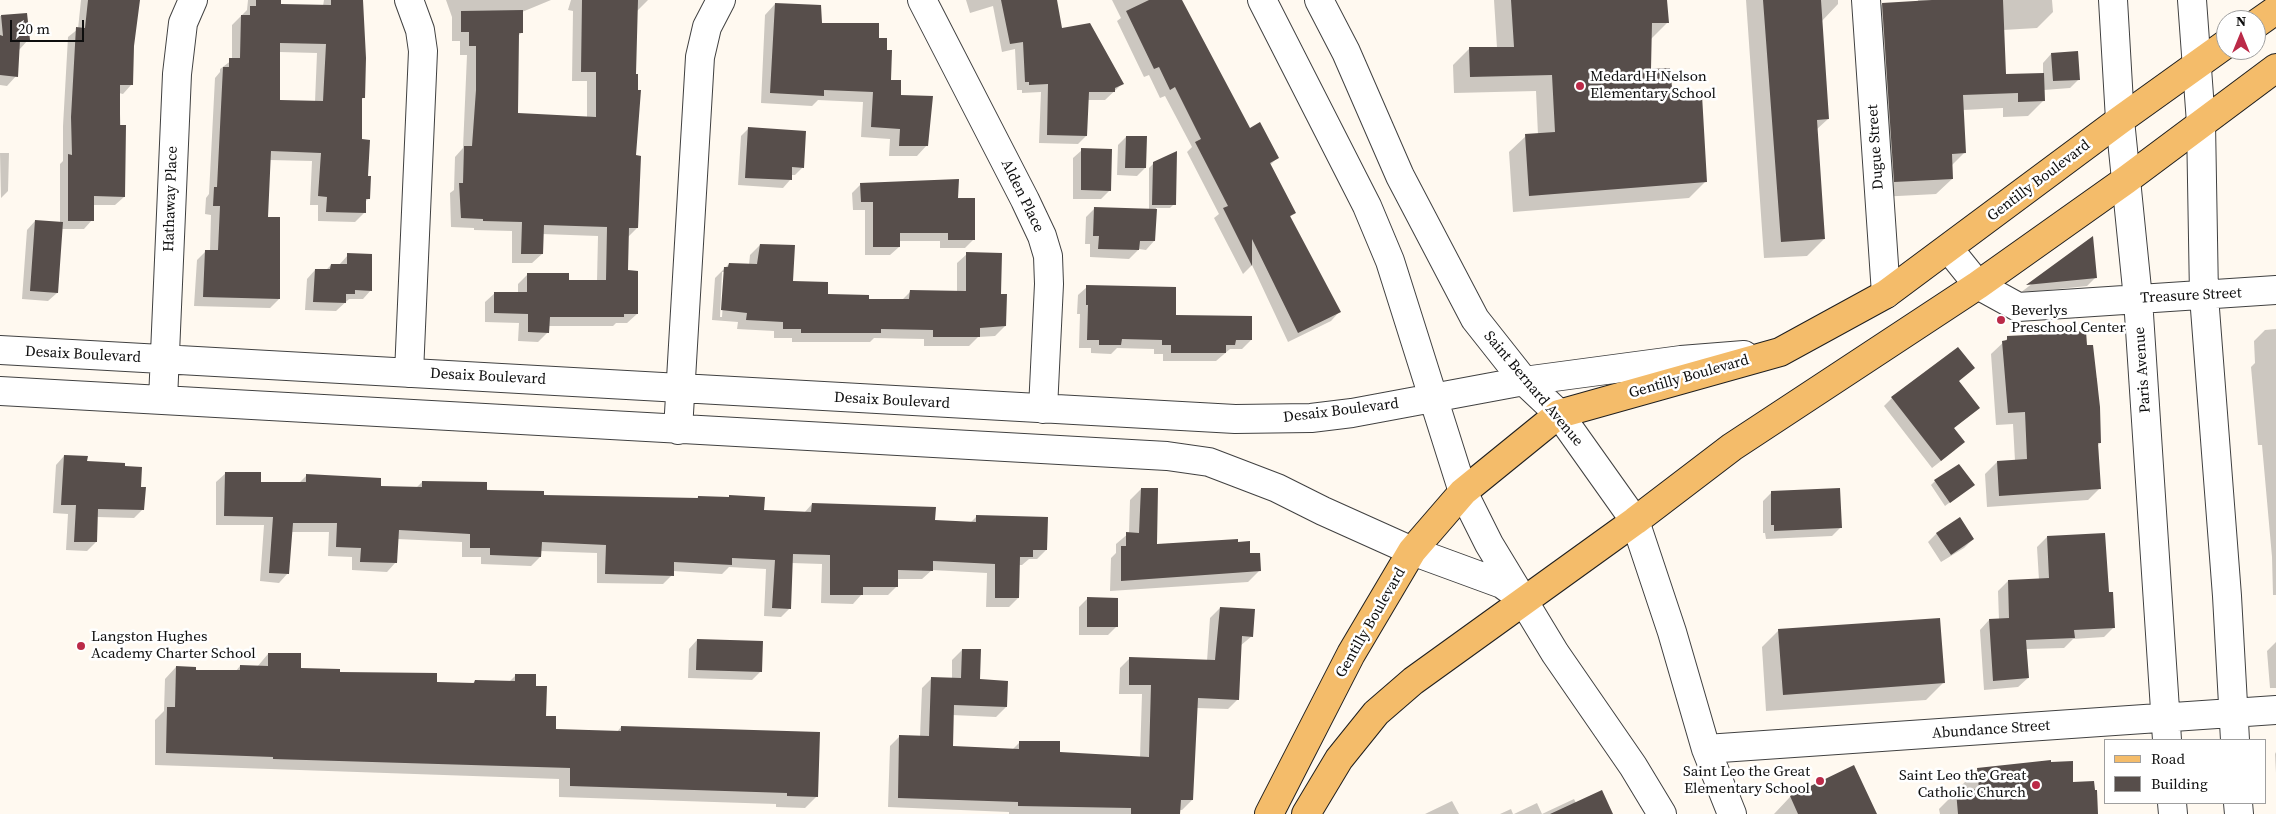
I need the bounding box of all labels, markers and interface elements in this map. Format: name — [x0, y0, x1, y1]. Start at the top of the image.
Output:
scale bar — [12, 10, 86, 42]
north arrow — [2216, 10, 2266, 60]
text: N — [2236, 11, 2246, 31]
text: 20 m — [18, 18, 50, 39]
place label: Medard H Nelson Elementary School — [1590, 68, 1716, 103]
marker: Medard H Nelson Elementary School — [1574, 80, 1586, 92]
street label: Dugue Street — [1864, 104, 1888, 190]
street label: Gentilly Boulevard — [1984, 136, 2094, 226]
street label: Hathaway Place — [160, 146, 182, 252]
street label: Alden Place — [997, 157, 1047, 235]
street label: Treasure Street — [2140, 284, 2242, 308]
place label: Beverlys Preschool Center — [2011, 302, 2125, 337]
marker: Beverlys Preschool Center — [1995, 314, 2007, 326]
street label: Paris Avenue — [2131, 326, 2155, 414]
street label: Saint Bernard Avenue — [1480, 328, 1586, 450]
street label: Desaix Boulevard — [25, 343, 141, 367]
street label: Gentilly Boulevard — [1627, 351, 1751, 403]
street label: Desaix Boulevard — [430, 365, 546, 389]
street label: Desaix Boulevard — [834, 389, 950, 413]
street label: Desaix Boulevard — [1282, 395, 1400, 427]
street label: Gentilly Boulevard — [1332, 565, 1410, 681]
place label: Langston Hughes Academy Charter School — [91, 628, 256, 663]
marker: Langston Hughes Academy Charter School — [75, 640, 87, 652]
street label: Abundance Street — [1931, 717, 2051, 743]
legend — [2104, 739, 2266, 804]
text: Road — [2151, 748, 2185, 769]
place label: Saint Leo the Great Elementary School — [1683, 763, 1810, 798]
place label: Saint Leo the Great Catholic Church — [1899, 767, 2026, 802]
text: Building — [2151, 773, 2208, 794]
marker: Saint Leo the Great Elementary School — [1814, 775, 1826, 787]
marker: Saint Leo the Great Catholic Church — [2030, 779, 2042, 791]

